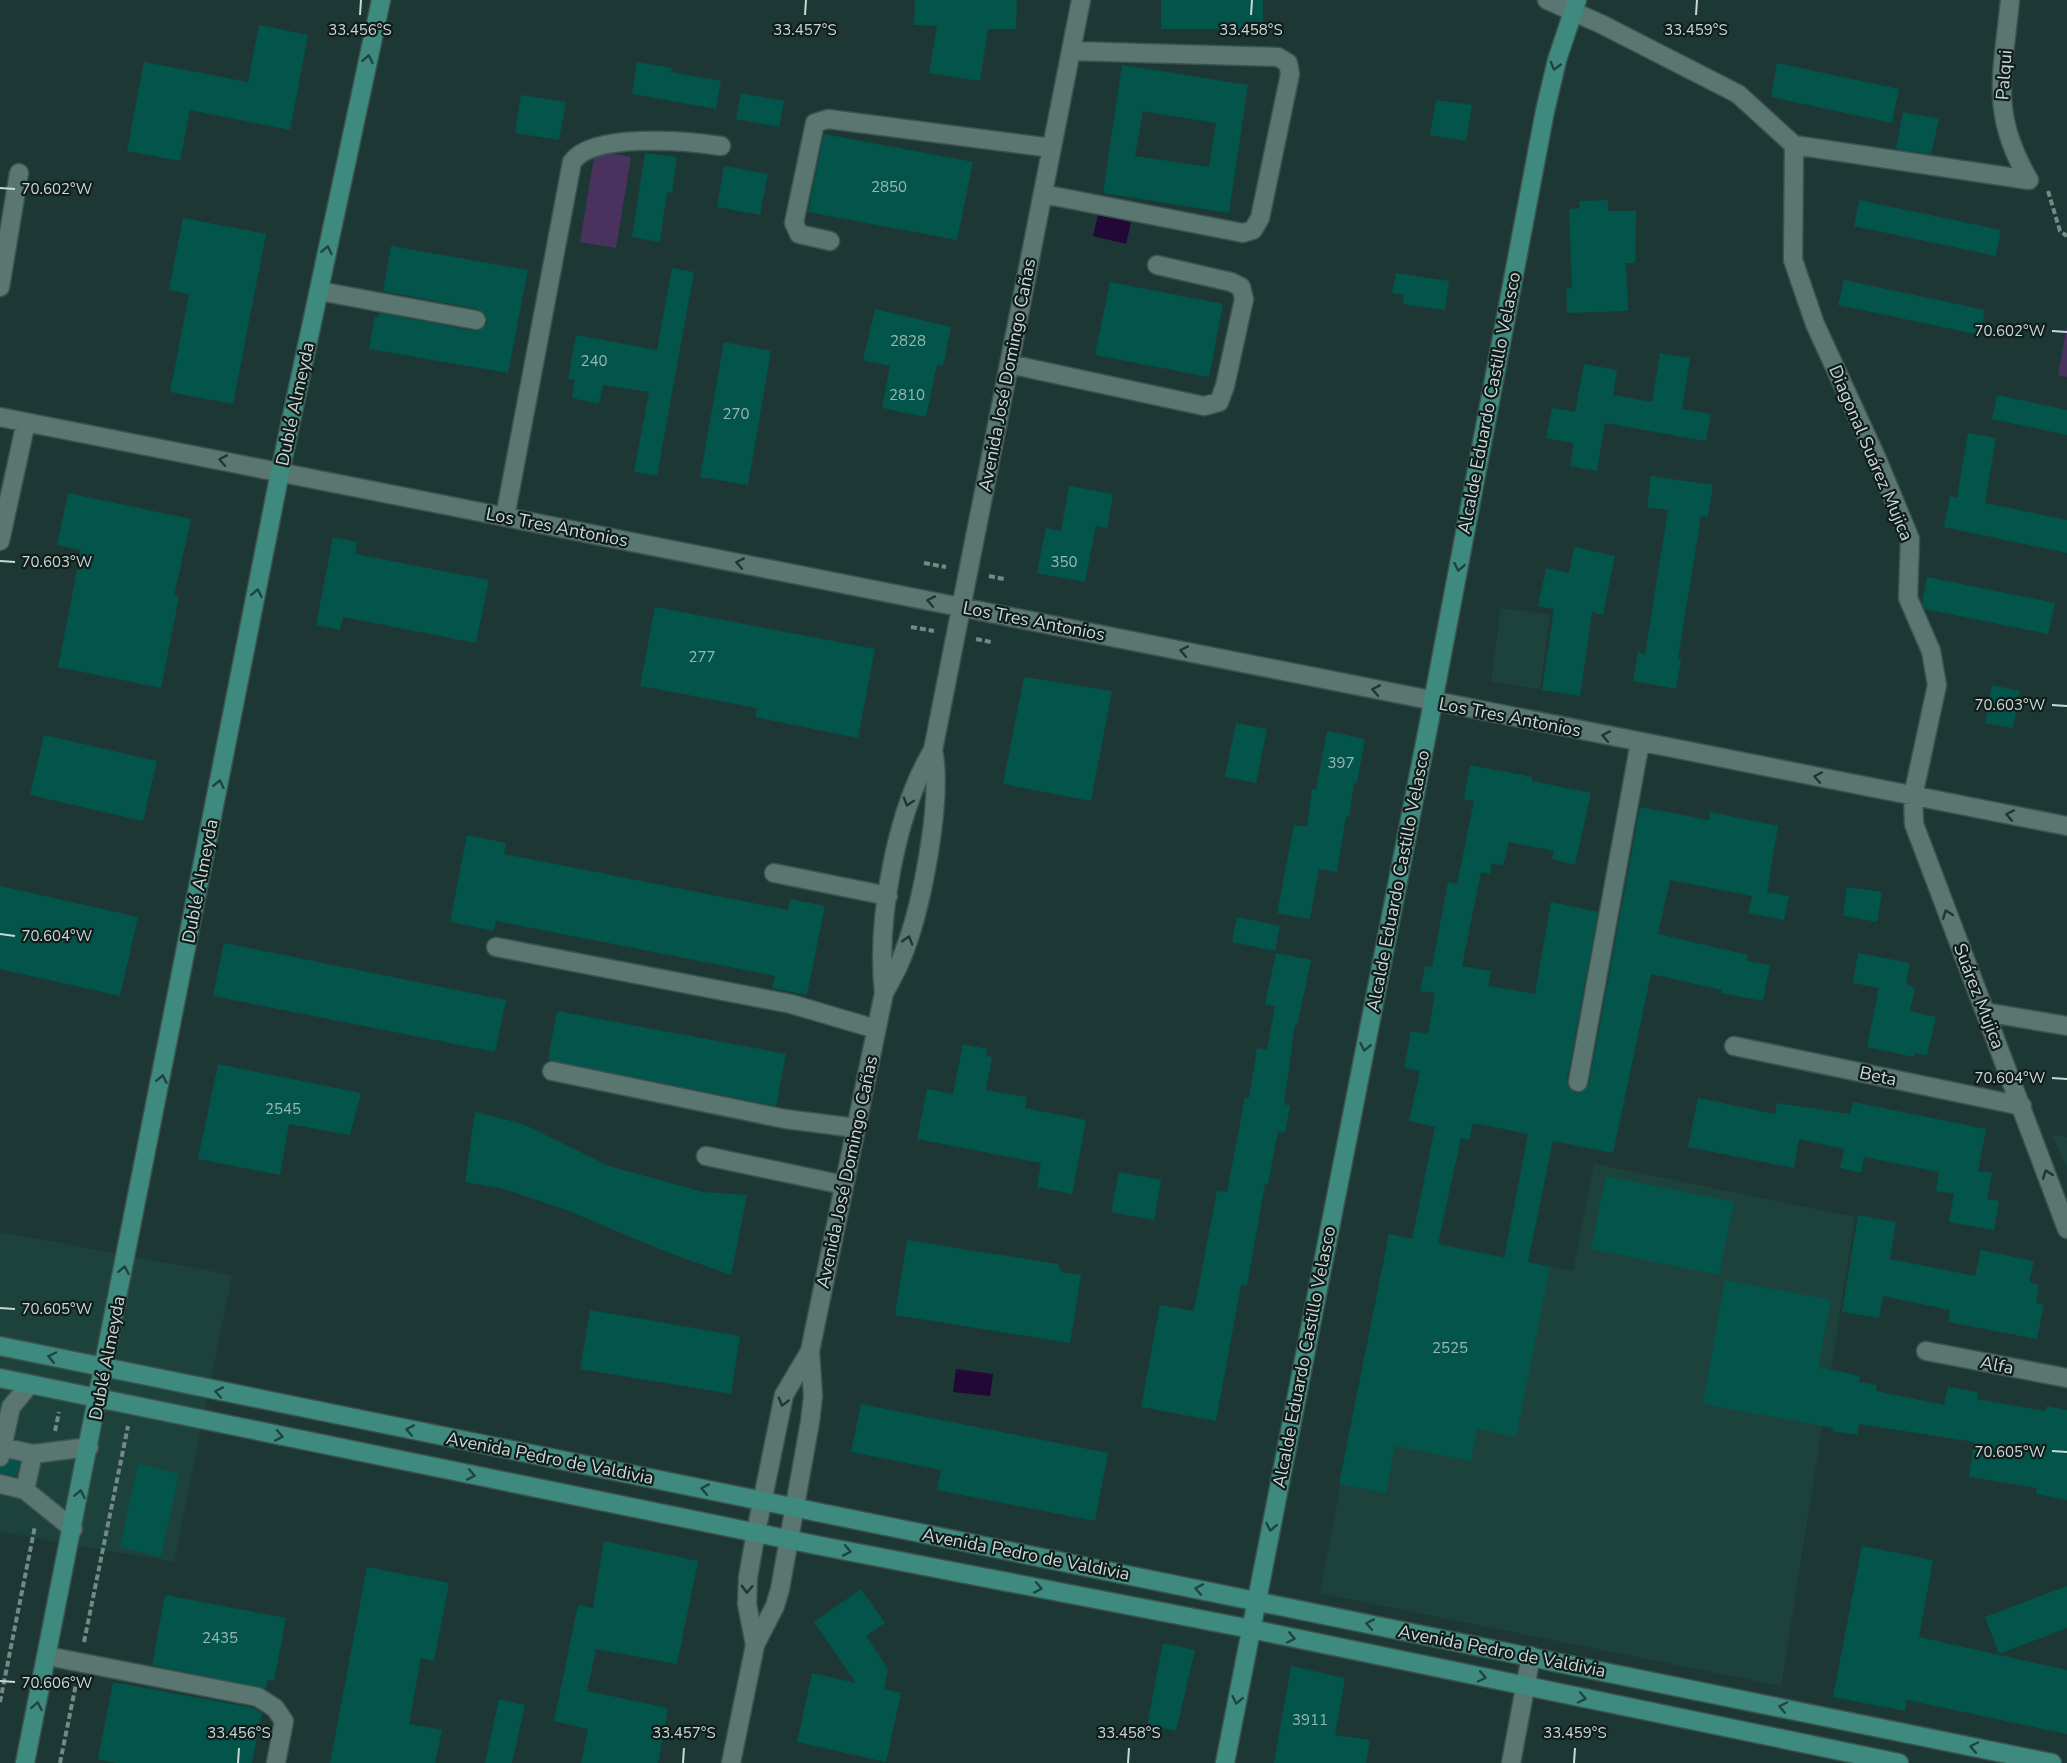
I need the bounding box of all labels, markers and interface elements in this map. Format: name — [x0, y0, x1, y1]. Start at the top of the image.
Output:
text: 33.456°S — [328, 20, 392, 40]
text: 33.457°S — [773, 20, 837, 40]
text: 33.458°S — [1219, 20, 1283, 40]
text: 33.459°S — [1664, 20, 1728, 40]
street label: Palqui — [1990, 49, 2018, 101]
one-way arrow — [361, 55, 374, 65]
one-way arrow — [1550, 60, 1562, 71]
house number: 2850 — [871, 177, 907, 197]
text: 70.602°W — [22, 179, 93, 199]
one-way arrow — [320, 245, 333, 255]
street label: Avenida José Domingo Cañas — [973, 256, 1041, 494]
street label: Alcalde Eduardo Castillo Velasco — [1452, 270, 1526, 536]
text: 70.602°W — [1975, 321, 2046, 341]
house number: 2828 — [890, 331, 926, 351]
street label: Dublé Almeyda — [270, 340, 320, 468]
house number: 240 — [580, 351, 608, 371]
street label: Diagonal Suárez Mujica — [1823, 362, 1919, 544]
house number: 2810 — [889, 385, 925, 405]
house number: 270 — [722, 404, 750, 424]
one-way arrow — [218, 454, 228, 467]
street label: Los Tres Antonios — [484, 501, 630, 553]
text: 70.603°W — [22, 552, 93, 572]
house number: 350 — [1050, 552, 1078, 572]
one-way arrow — [735, 557, 745, 570]
one-way arrow — [1453, 562, 1466, 572]
one-way arrow — [250, 588, 263, 598]
one-way arrow — [927, 595, 937, 608]
street label: Los Tres Antonios — [961, 595, 1107, 647]
one-way arrow — [1180, 646, 1190, 659]
house number: 277 — [688, 647, 716, 667]
one-way arrow — [1371, 684, 1381, 697]
street label: Los Tres Antonios — [1437, 691, 1583, 743]
text: 70.603°W — [1975, 695, 2046, 715]
one-way arrow — [1602, 730, 1612, 743]
street label: Alcalde Eduardo Castillo Velasco — [1361, 748, 1435, 1014]
house number: 397 — [1327, 753, 1355, 773]
one-way arrow — [1814, 771, 1824, 784]
one-way arrow — [212, 779, 225, 789]
one-way arrow — [903, 796, 915, 807]
one-way arrow — [2005, 809, 2015, 822]
street label: Dublé Almeyda — [176, 817, 224, 945]
one-way arrow — [1942, 909, 1954, 920]
text: 70.604°W — [22, 926, 93, 946]
one-way arrow — [901, 935, 913, 946]
street label: Suárez Mujica — [1948, 940, 2010, 1052]
one-way arrow — [1359, 1042, 1372, 1052]
street label: Avenida José Domingo Cañas — [811, 1053, 883, 1291]
street label: Beta — [1857, 1060, 1899, 1092]
text: 70.604°W — [1975, 1068, 2046, 1088]
one-way arrow — [155, 1074, 168, 1084]
house number: 2545 — [265, 1099, 301, 1119]
one-way arrow — [2041, 1169, 2054, 1180]
street label: Alcalde Eduardo Castillo Velasco — [1267, 1224, 1341, 1490]
one-way arrow — [117, 1265, 130, 1275]
street label: Dublé Almeyda — [83, 1294, 131, 1422]
text: 70.605°W — [22, 1299, 93, 1319]
house number: 2525 — [1432, 1338, 1468, 1358]
street label: Alfa — [1978, 1350, 2016, 1380]
one-way arrow — [48, 1352, 58, 1365]
one-way arrow — [214, 1386, 224, 1399]
one-way arrow — [778, 1396, 790, 1407]
one-way arrow — [406, 1424, 416, 1437]
street label: Avenida Pedro de Valdivia — [444, 1426, 656, 1490]
one-way arrow — [274, 1429, 284, 1442]
text: 70.605°W — [1975, 1442, 2046, 1462]
one-way arrow — [465, 1467, 475, 1480]
one-way arrow — [700, 1483, 710, 1496]
one-way arrow — [73, 1489, 86, 1499]
one-way arrow — [1265, 1521, 1278, 1531]
street label: Avenida Pedro de Valdivia — [920, 1522, 1132, 1586]
one-way arrow — [842, 1544, 852, 1557]
one-way arrow — [1033, 1581, 1043, 1594]
one-way arrow — [1195, 1583, 1205, 1596]
one-way arrow — [741, 1584, 754, 1593]
one-way arrow — [1366, 1618, 1376, 1631]
street label: Avenida Pedro de Valdivia — [1396, 1619, 1608, 1683]
house number: 2435 — [202, 1628, 238, 1648]
one-way arrow — [1286, 1630, 1296, 1643]
one-way arrow — [1477, 1670, 1487, 1683]
text: 70.606°W — [22, 1673, 93, 1693]
one-way arrow — [1577, 1691, 1587, 1704]
one-way arrow — [1231, 1695, 1244, 1705]
one-way arrow — [30, 1701, 43, 1711]
one-way arrow — [1778, 1701, 1788, 1714]
house number: 3911 — [1292, 1710, 1328, 1730]
text: 33.456°S — [207, 1723, 271, 1743]
text: 33.457°S — [652, 1723, 716, 1743]
text: 33.458°S — [1097, 1723, 1161, 1743]
text: 33.459°S — [1543, 1723, 1607, 1743]
one-way arrow — [1969, 1741, 1979, 1754]

